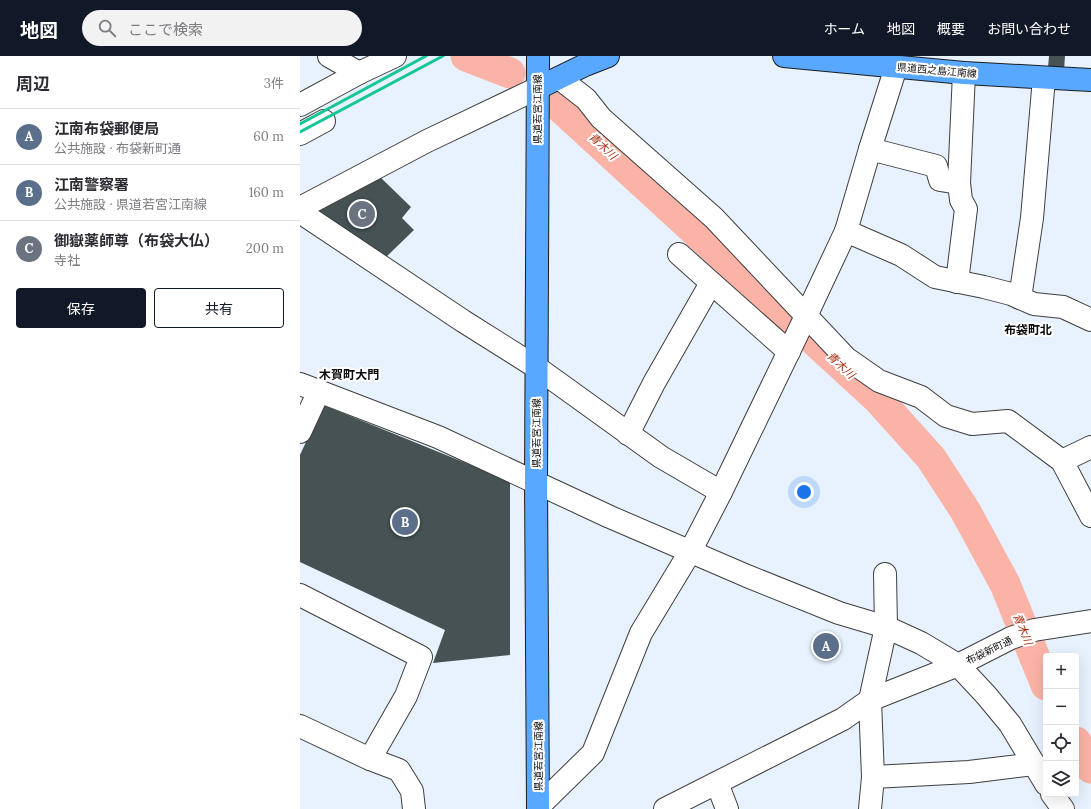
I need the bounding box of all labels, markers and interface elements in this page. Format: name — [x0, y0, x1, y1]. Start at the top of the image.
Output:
search box — [82, 10, 362, 46]
icon: search — [96, 17, 118, 39]
text: 地図 — [20, 18, 58, 42]
text: ここで検索 — [128, 20, 203, 39]
text: ホーム — [823, 20, 865, 38]
text: 地図 — [887, 20, 915, 38]
text: 概要 — [937, 20, 965, 38]
text: お問い合わせ — [987, 20, 1071, 38]
street label: 県道西之島江南線 — [897, 61, 977, 80]
text: 周辺 — [16, 73, 50, 95]
street label: 県道若宮江南線 — [531, 74, 544, 144]
text: 3件 — [264, 75, 284, 92]
text: 江南布袋郵便局 — [54, 119, 159, 138]
text: A — [25, 128, 33, 145]
text: 60 m — [253, 128, 284, 145]
water label: 青木川 — [586, 130, 621, 163]
text: 公共施設 · 布袋新町通 — [54, 140, 181, 157]
text: 江南警察署 — [54, 175, 129, 194]
text: B — [25, 184, 33, 201]
text: 160 m — [249, 184, 284, 201]
text: 公共施設 · 県道若宮江南線 — [54, 196, 207, 213]
pin: C — [349, 199, 375, 229]
text: 御嶽薬師尊（布袋大仏） — [54, 231, 219, 250]
text: C — [25, 240, 33, 257]
text: 200 m — [246, 240, 284, 257]
text: 寺社 — [54, 252, 80, 269]
button: 保存 — [16, 288, 146, 328]
button: 共有 — [154, 288, 284, 328]
district label: 布袋町北 — [1004, 322, 1052, 337]
water label: 青木川 — [824, 349, 859, 382]
district label: 木賀町大門 — [319, 367, 379, 382]
street label: 県道若宮江南線 — [530, 398, 543, 468]
your location — [794, 482, 814, 502]
pin: B — [392, 507, 418, 537]
water label: 青木川 — [1010, 611, 1036, 648]
pin: A — [813, 631, 839, 661]
street label: 布袋新町通 — [964, 634, 1015, 667]
map controls — [1043, 653, 1079, 797]
button: + — [1043, 653, 1079, 689]
button: − — [1043, 689, 1079, 725]
street label: 県道若宮江南線 — [532, 721, 545, 791]
button: locate — [1043, 725, 1079, 761]
button: layers — [1043, 761, 1079, 797]

